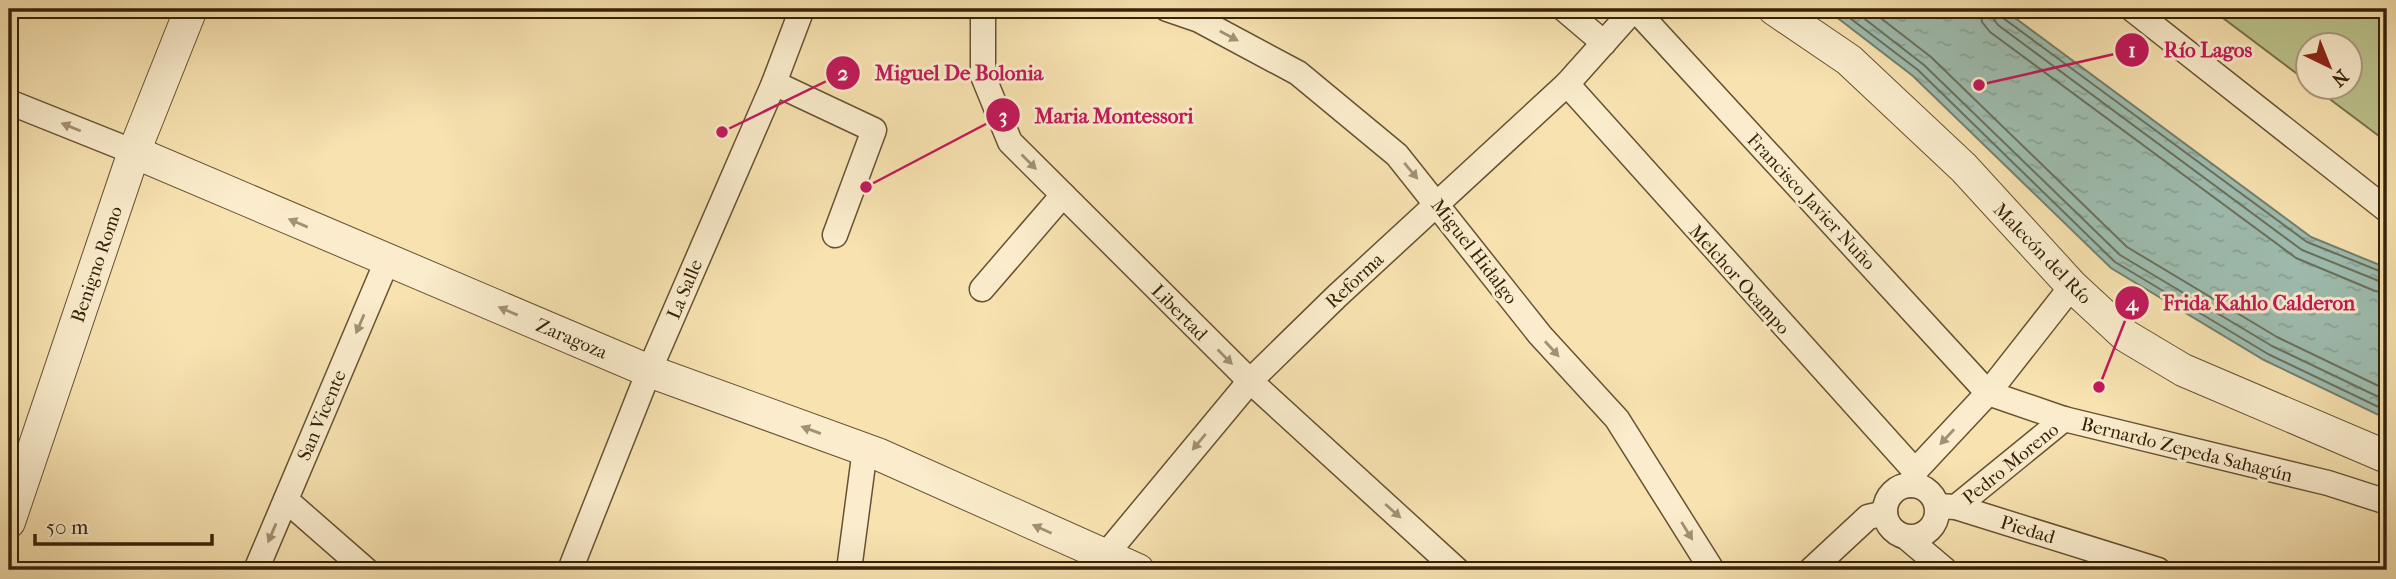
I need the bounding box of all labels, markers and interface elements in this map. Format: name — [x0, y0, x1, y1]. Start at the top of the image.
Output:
callout: Río Lagos — [2114, 29, 2266, 71]
one-way arrow — [1219, 30, 1239, 42]
north arrow — [2294, 32, 2364, 102]
text: 1 — [2128, 38, 2136, 62]
text: Río Lagos — [2164, 38, 2252, 62]
callout: Miguel De Bolonia — [825, 52, 1057, 94]
text: 2 — [838, 61, 849, 85]
text: Miguel De Bolonia — [874, 61, 1045, 85]
text: N — [2327, 65, 2353, 91]
callout: Maria Montessori — [986, 94, 1207, 136]
text: 3 — [999, 104, 1007, 128]
text: Maria Montessori — [1034, 104, 1194, 128]
one-way arrow — [61, 122, 82, 133]
street label: Francisco Javier Nuño — [1742, 129, 1880, 275]
one-way arrow — [1021, 153, 1038, 170]
one-way arrow — [1403, 161, 1418, 179]
street label: Miguel Hidalgo — [1426, 195, 1522, 309]
street label: Malecón del Río — [1989, 199, 2096, 309]
street label: Benigno Romo — [67, 203, 127, 325]
one-way arrow — [287, 217, 308, 228]
street label: Melchor Ocampo — [1684, 220, 1795, 339]
street label: Reforma — [1321, 248, 1388, 313]
street label: La Salle — [663, 256, 707, 323]
street label: Libertad — [1147, 280, 1212, 346]
callout: Frida Kahlo Calderon — [2114, 282, 2370, 324]
text: 4 — [2125, 291, 2140, 316]
text: Frida Kahlo Calderon — [2162, 291, 2356, 315]
one-way arrow — [497, 305, 518, 316]
one-way arrow — [354, 313, 365, 334]
street label: Zaragoza — [533, 314, 611, 364]
one-way arrow — [1544, 340, 1560, 357]
one-way arrow — [1217, 348, 1234, 365]
street label: San Vicente — [293, 367, 351, 464]
street label: Bernardo Zepeda Sahagún — [2079, 413, 2295, 487]
street label: Pedro Moreno — [1958, 418, 2063, 509]
one-way arrow — [800, 424, 821, 435]
one-way arrow — [1939, 428, 1955, 445]
one-way arrow — [1191, 433, 1207, 451]
scale bar — [35, 502, 212, 546]
one-way arrow — [1384, 502, 1401, 518]
street label: Piedad — [1998, 511, 2058, 549]
text: 50 m — [46, 515, 89, 539]
one-way arrow — [1680, 522, 1693, 541]
one-way arrow — [266, 523, 278, 543]
one-way arrow — [1032, 523, 1052, 535]

